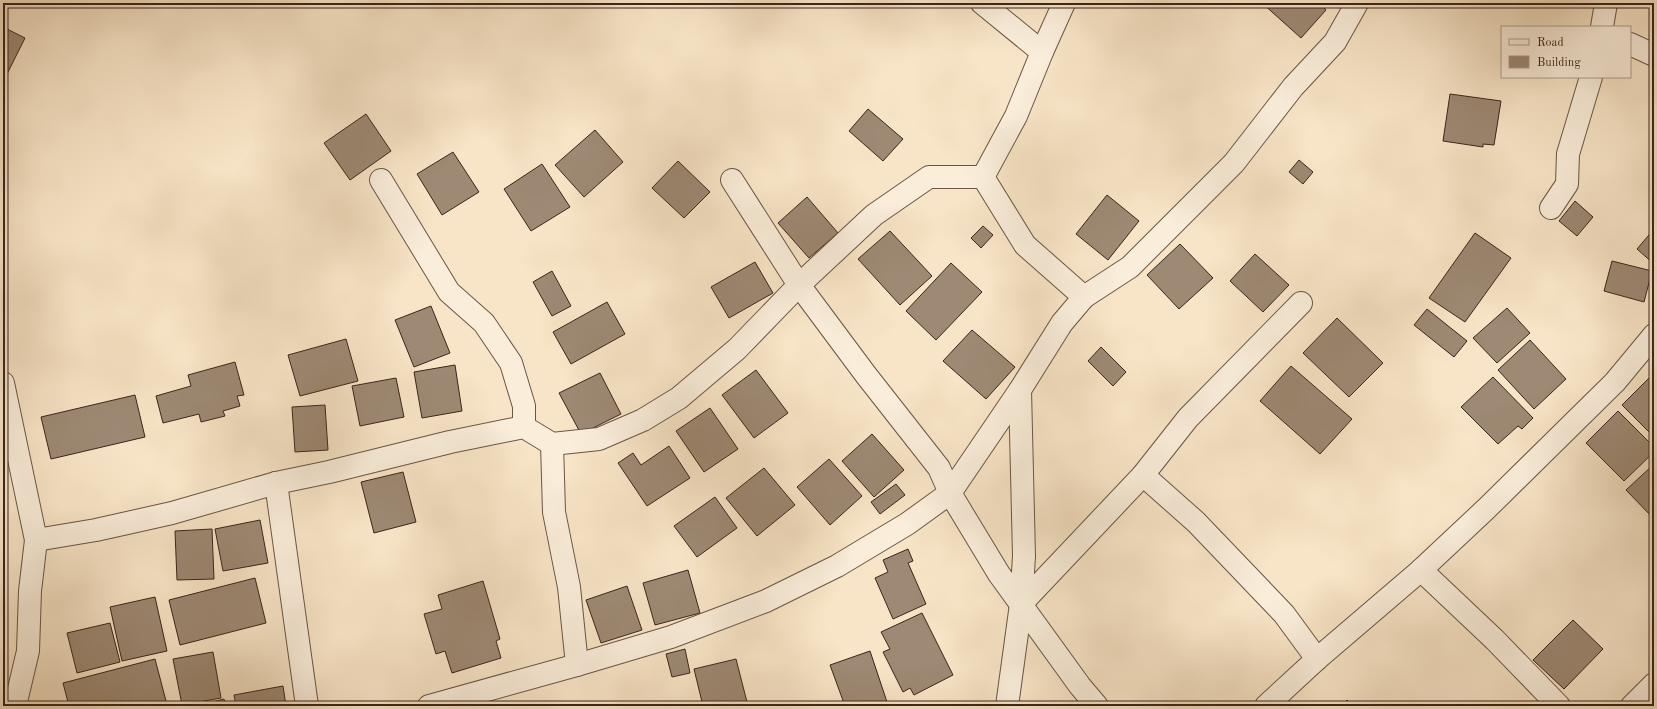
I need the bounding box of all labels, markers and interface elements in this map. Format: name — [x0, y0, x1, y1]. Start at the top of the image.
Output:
legend — [1501, 26, 1631, 78]
text: Road — [1537, 37, 1564, 49]
text: Building — [1537, 57, 1581, 69]

